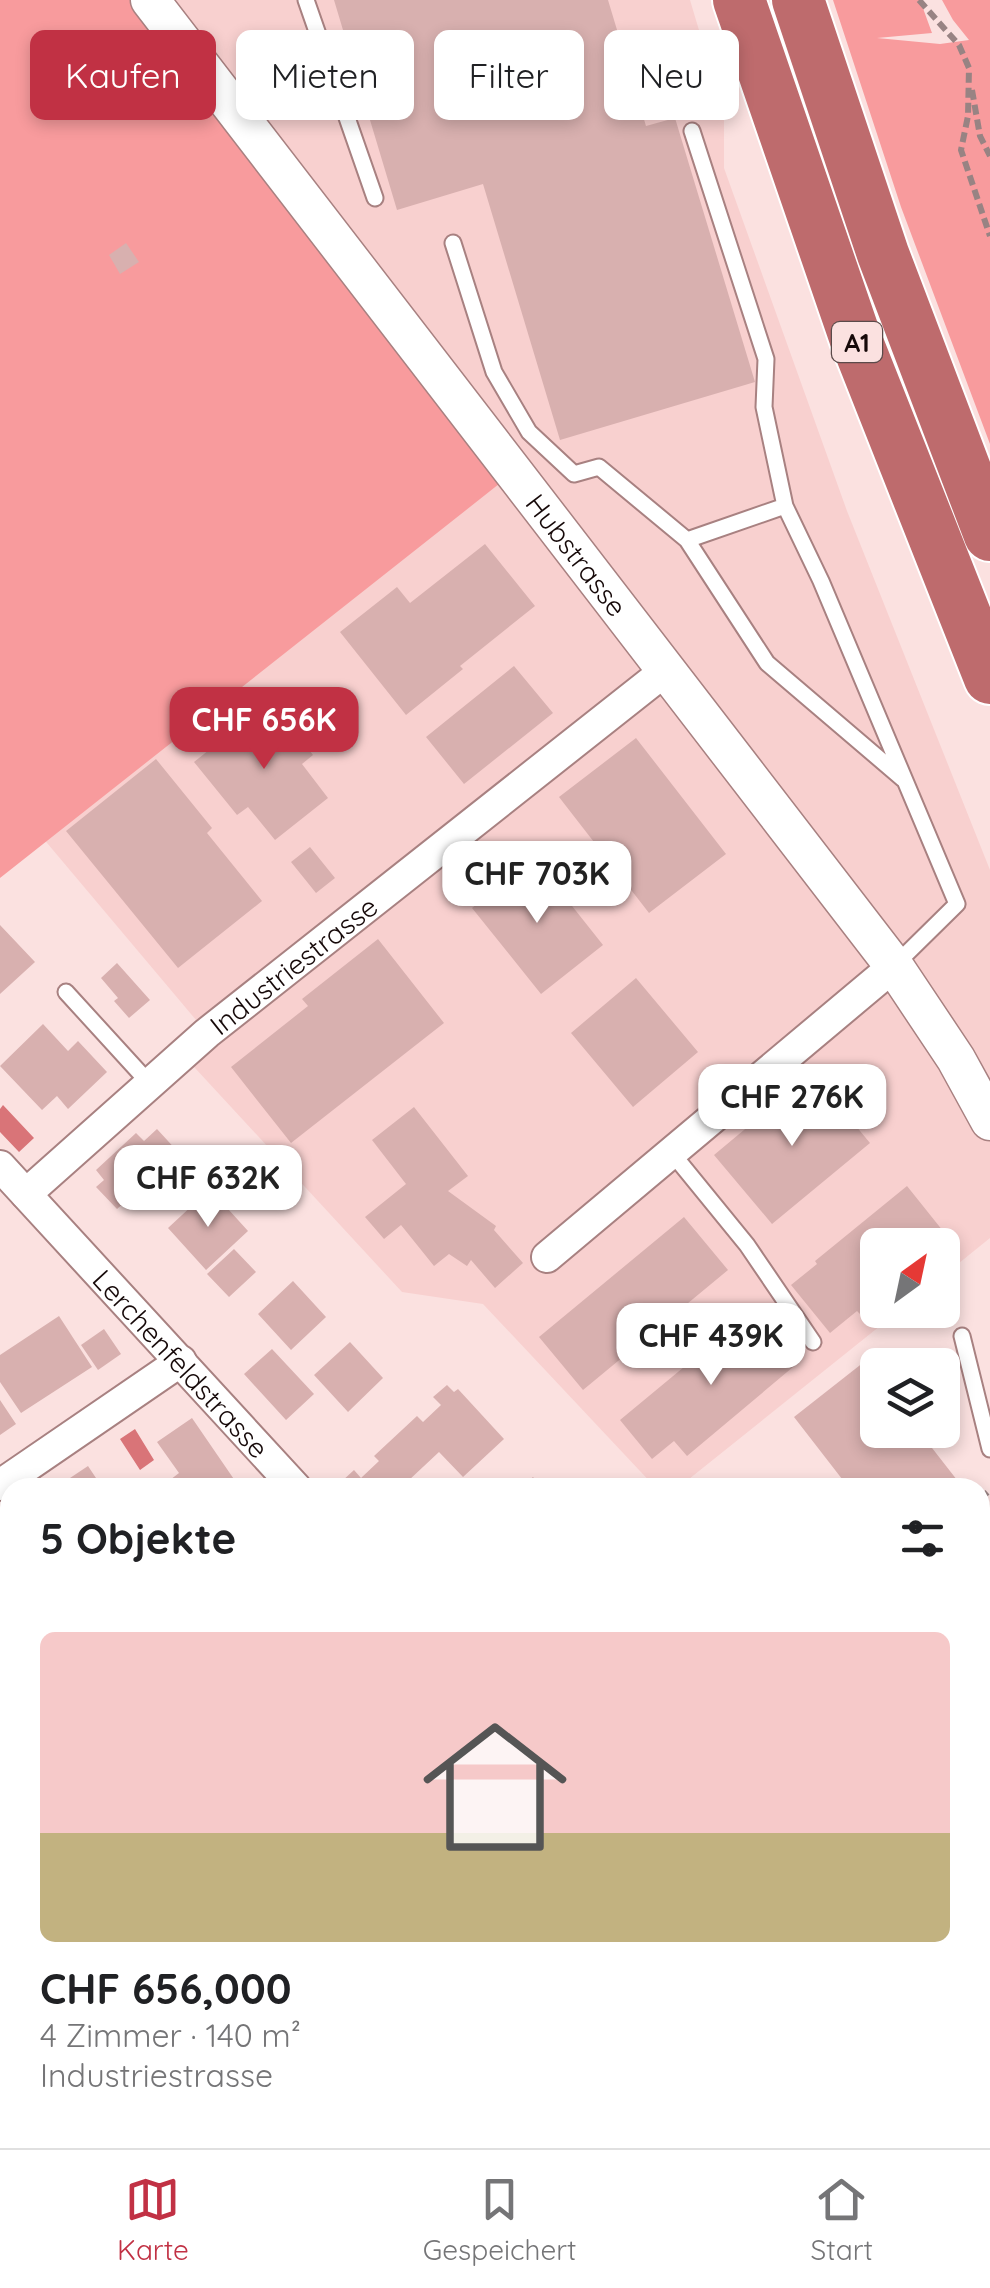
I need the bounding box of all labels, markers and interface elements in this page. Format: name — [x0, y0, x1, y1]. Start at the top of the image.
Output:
chip: Kaufen — [30, 30, 216, 120]
chip: Mieten — [236, 30, 414, 120]
chip: Filter — [434, 30, 584, 120]
chip: Neu — [604, 30, 739, 120]
road number: A1 — [832, 322, 882, 362]
street label: Hubstrasse — [519, 486, 635, 623]
pin: CHF 656K — [161, 687, 367, 772]
text: CHF 656K — [192, 699, 336, 739]
pin: CHF 703K — [434, 841, 640, 926]
text: CHF 703K — [464, 853, 610, 893]
street label: Industriestrasse — [202, 888, 384, 1042]
pin: CHF 276K — [689, 1064, 895, 1149]
text: CHF 276K — [720, 1076, 864, 1116]
pin: CHF 632K — [105, 1145, 311, 1230]
text: CHF 632K — [136, 1157, 280, 1197]
north arrow — [860, 1228, 960, 1328]
map controls — [860, 1228, 960, 1448]
street label: Lerchenfeldstrasse — [86, 1262, 277, 1465]
pin: CHF 439K — [608, 1303, 814, 1388]
text: CHF 439K — [638, 1315, 784, 1355]
button: layers — [860, 1348, 960, 1448]
icon: filters — [895, 1511, 950, 1566]
text: 5 Objekte — [40, 1512, 236, 1565]
icon: home — [405, 1697, 585, 1877]
text: CHF 656,000 — [40, 1962, 291, 2015]
text: 4 Zimmer · 140 m² — [40, 2015, 301, 2055]
text: Industriestrasse — [40, 2055, 273, 2095]
tab: Karte — [117, 2172, 189, 2267]
tab: Gespeichert — [423, 2172, 577, 2267]
tab: Start — [811, 2172, 873, 2267]

